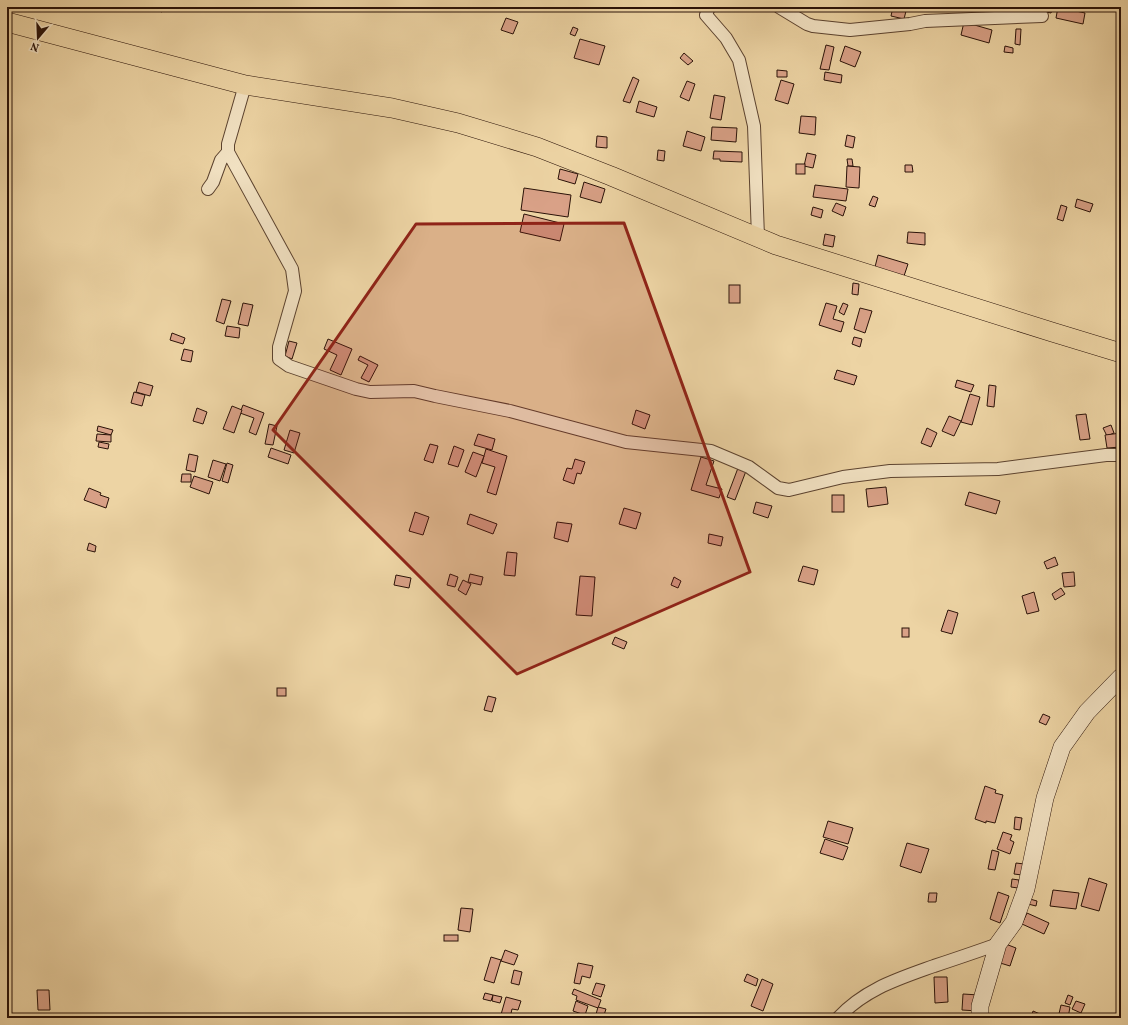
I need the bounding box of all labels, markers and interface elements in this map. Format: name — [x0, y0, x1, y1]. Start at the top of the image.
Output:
north arrow — [18, 18, 58, 58]
text: N — [29, 38, 41, 54]

